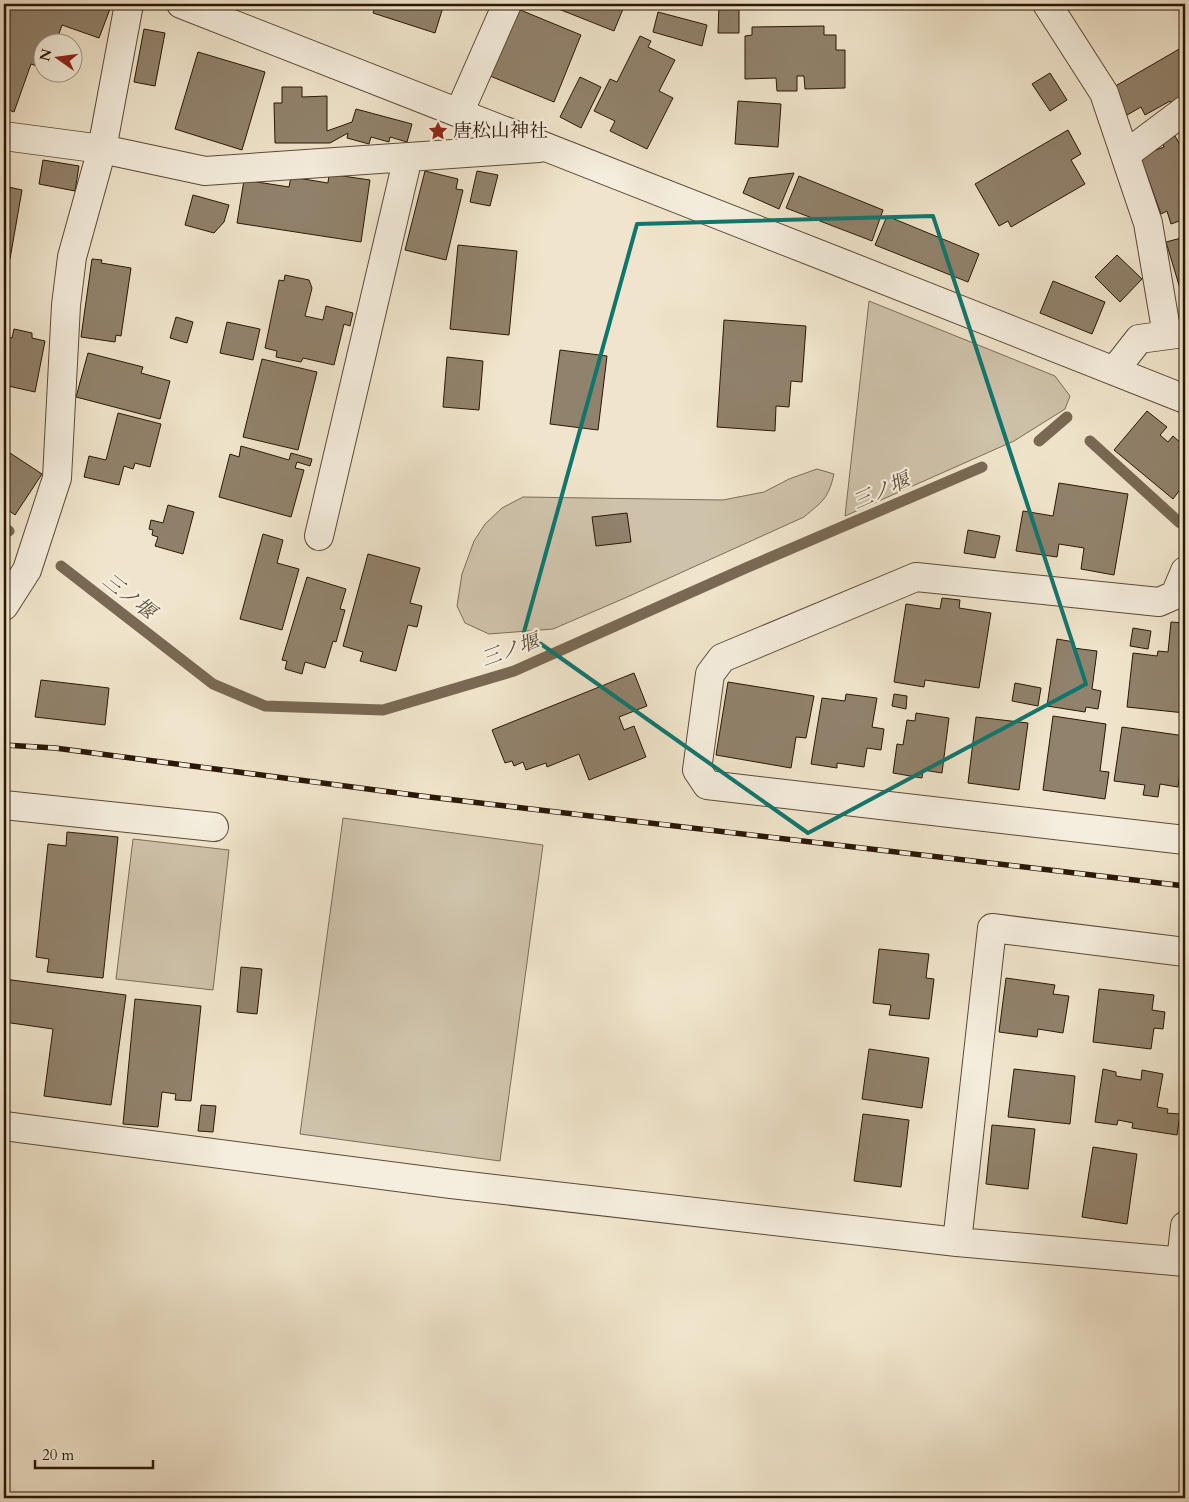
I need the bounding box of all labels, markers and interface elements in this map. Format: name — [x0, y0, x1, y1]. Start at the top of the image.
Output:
north arrow — [32, 32, 82, 82]
text: N — [35, 47, 57, 63]
place label: 唐松山神社 — [453, 118, 548, 144]
place icon: 唐松山神社 — [427, 120, 449, 142]
water label: 三ノ堰 — [848, 465, 917, 516]
water label: 三ノ堰 — [97, 567, 163, 627]
water label: 三ノ堰 — [477, 626, 546, 673]
scale bar — [35, 1437, 152, 1469]
text: 20 m — [42, 1445, 74, 1465]

